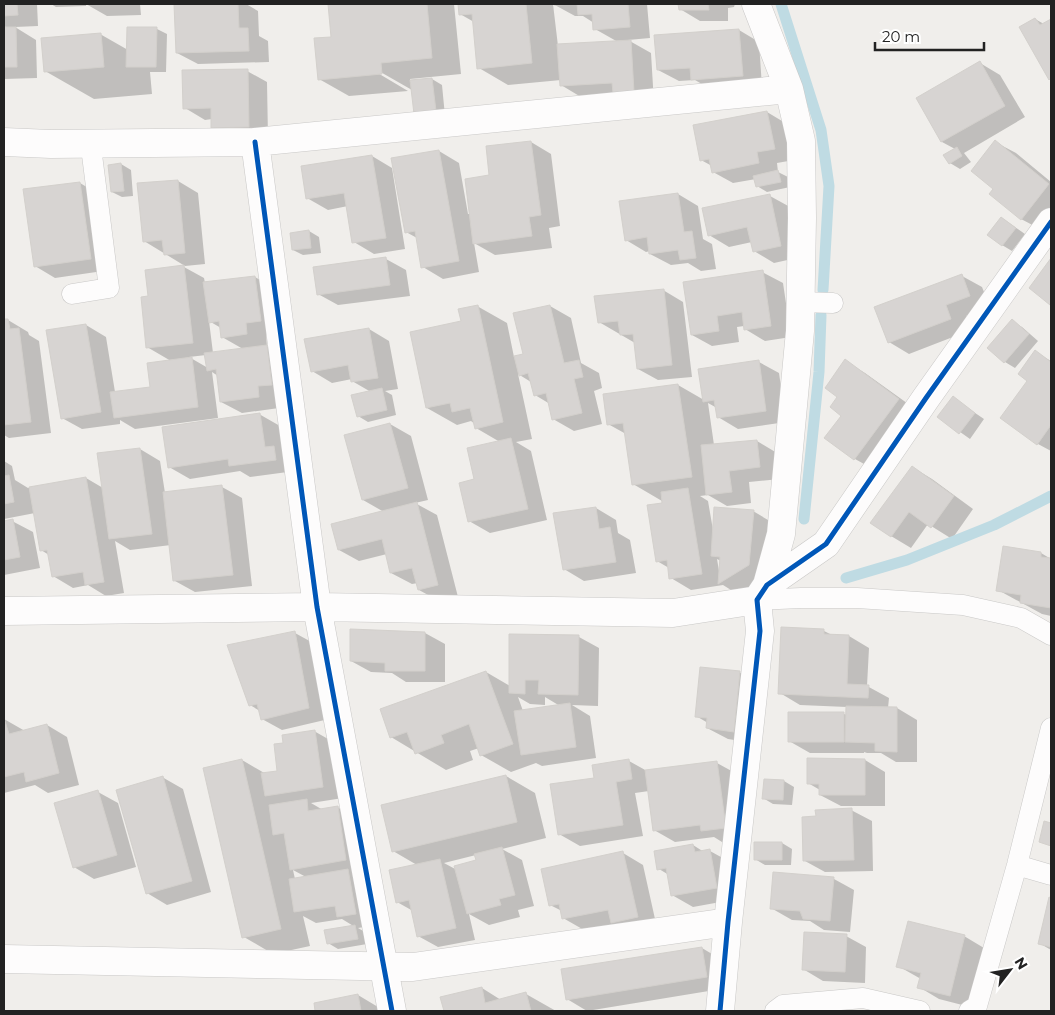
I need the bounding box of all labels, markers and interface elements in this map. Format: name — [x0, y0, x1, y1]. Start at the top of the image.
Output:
scale bar — [875, 20, 984, 52]
text: 20 m — [882, 27, 920, 46]
north arrow — [985, 945, 1035, 995]
text: N — [1011, 954, 1032, 973]

